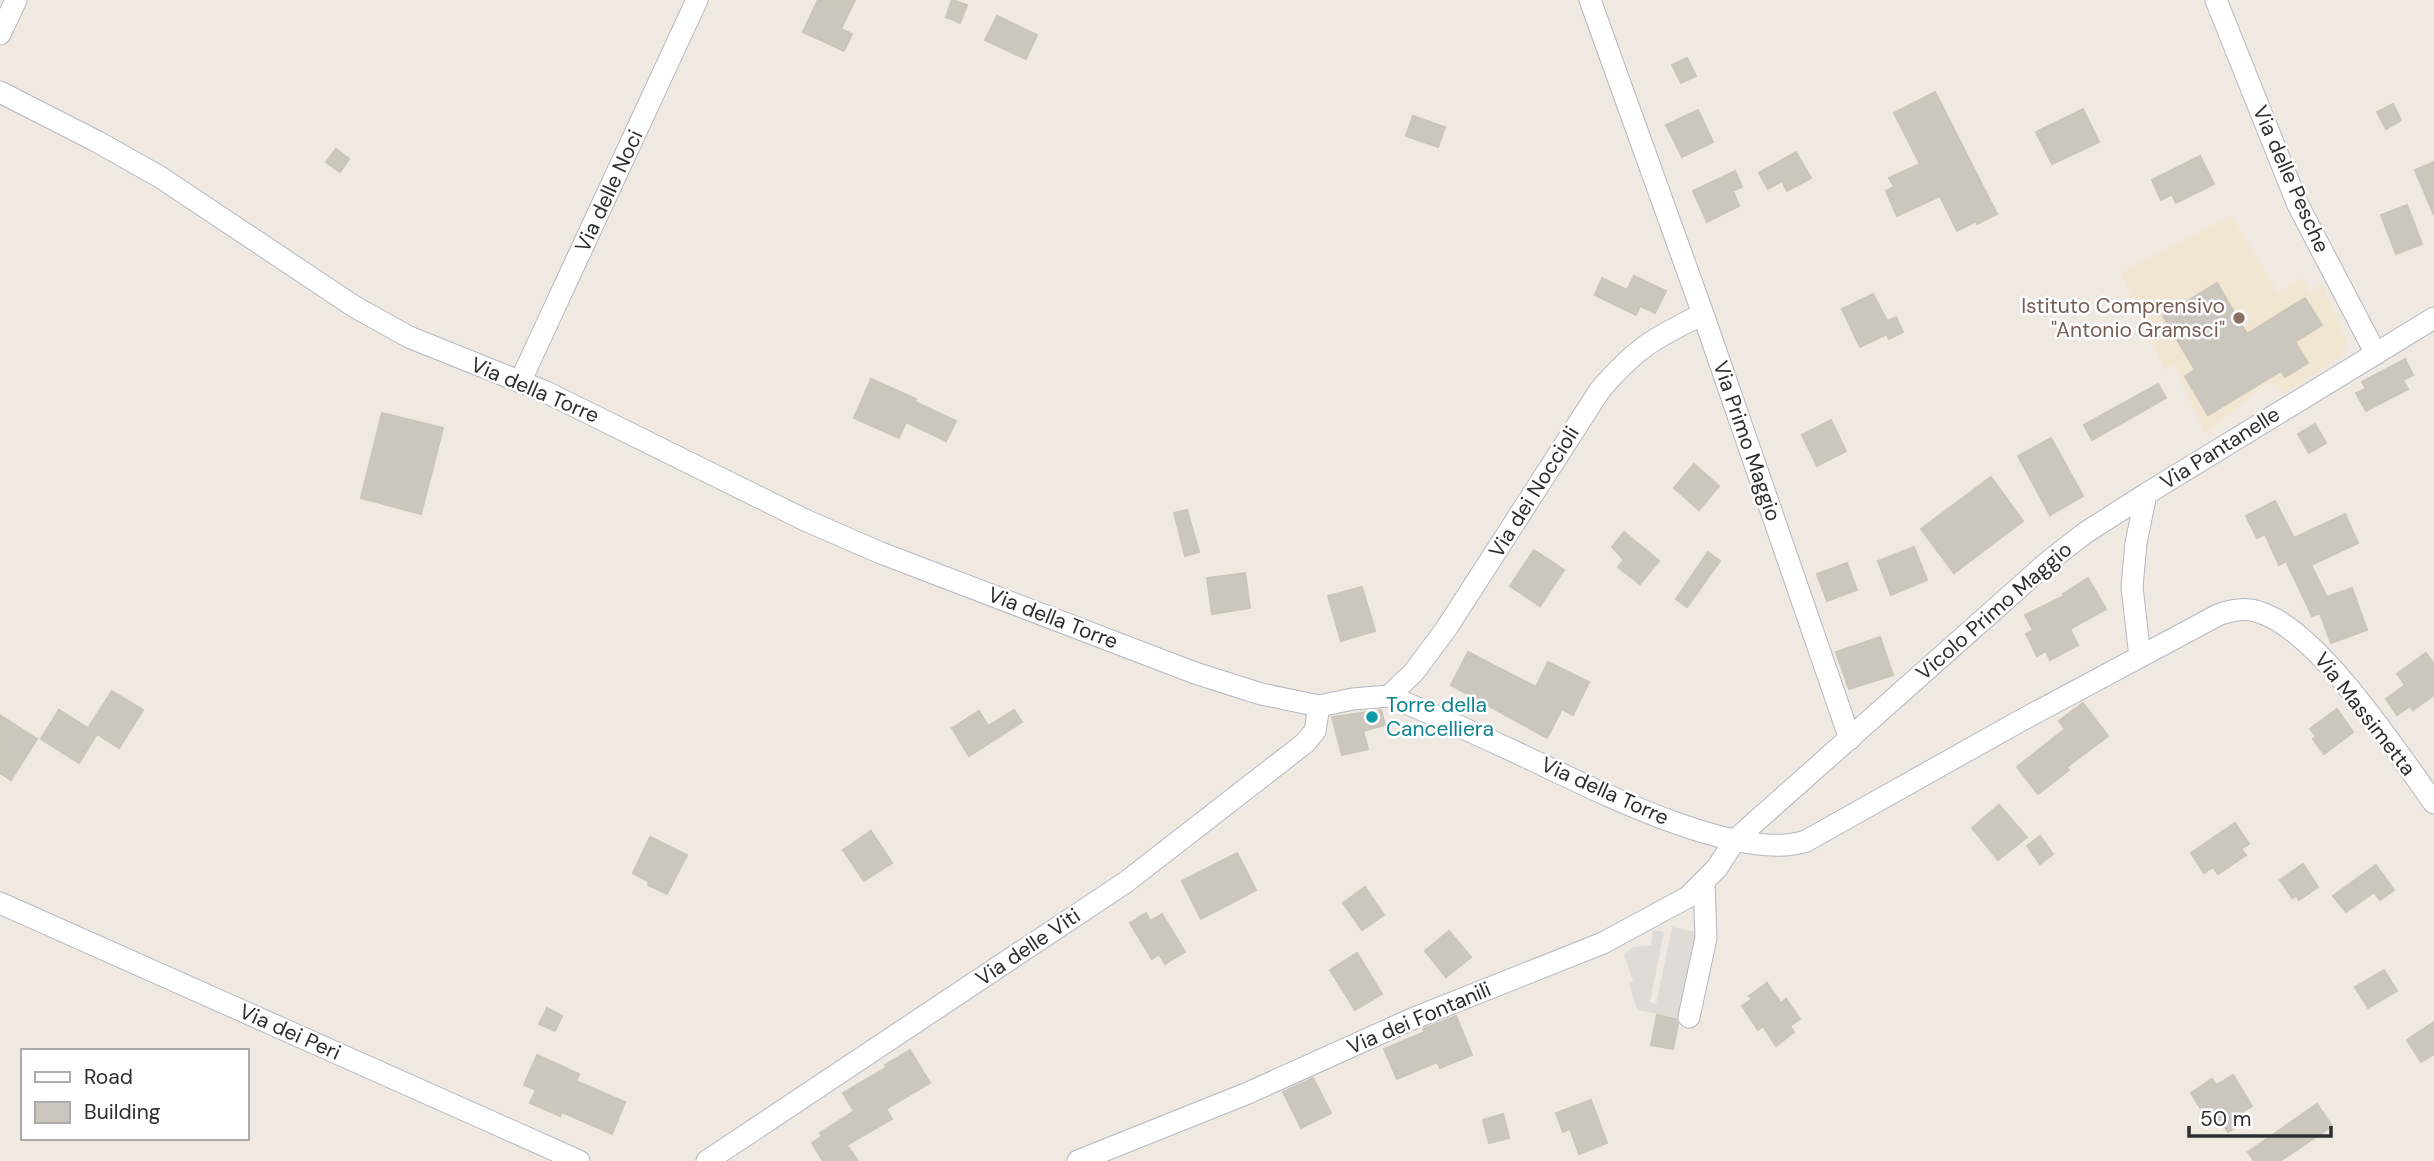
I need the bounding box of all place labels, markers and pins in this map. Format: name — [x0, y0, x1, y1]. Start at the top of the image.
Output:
place label: Istituto Comprensivo "Antonio Gramsci" — [2021, 292, 2225, 344]
marker: Istituto Comprensivo "Antonio Gramsci" — [2231, 310, 2247, 326]
place label: Torre della Cancelliera — [1386, 691, 1494, 743]
marker: Torre della Cancelliera — [1364, 709, 1380, 725]

